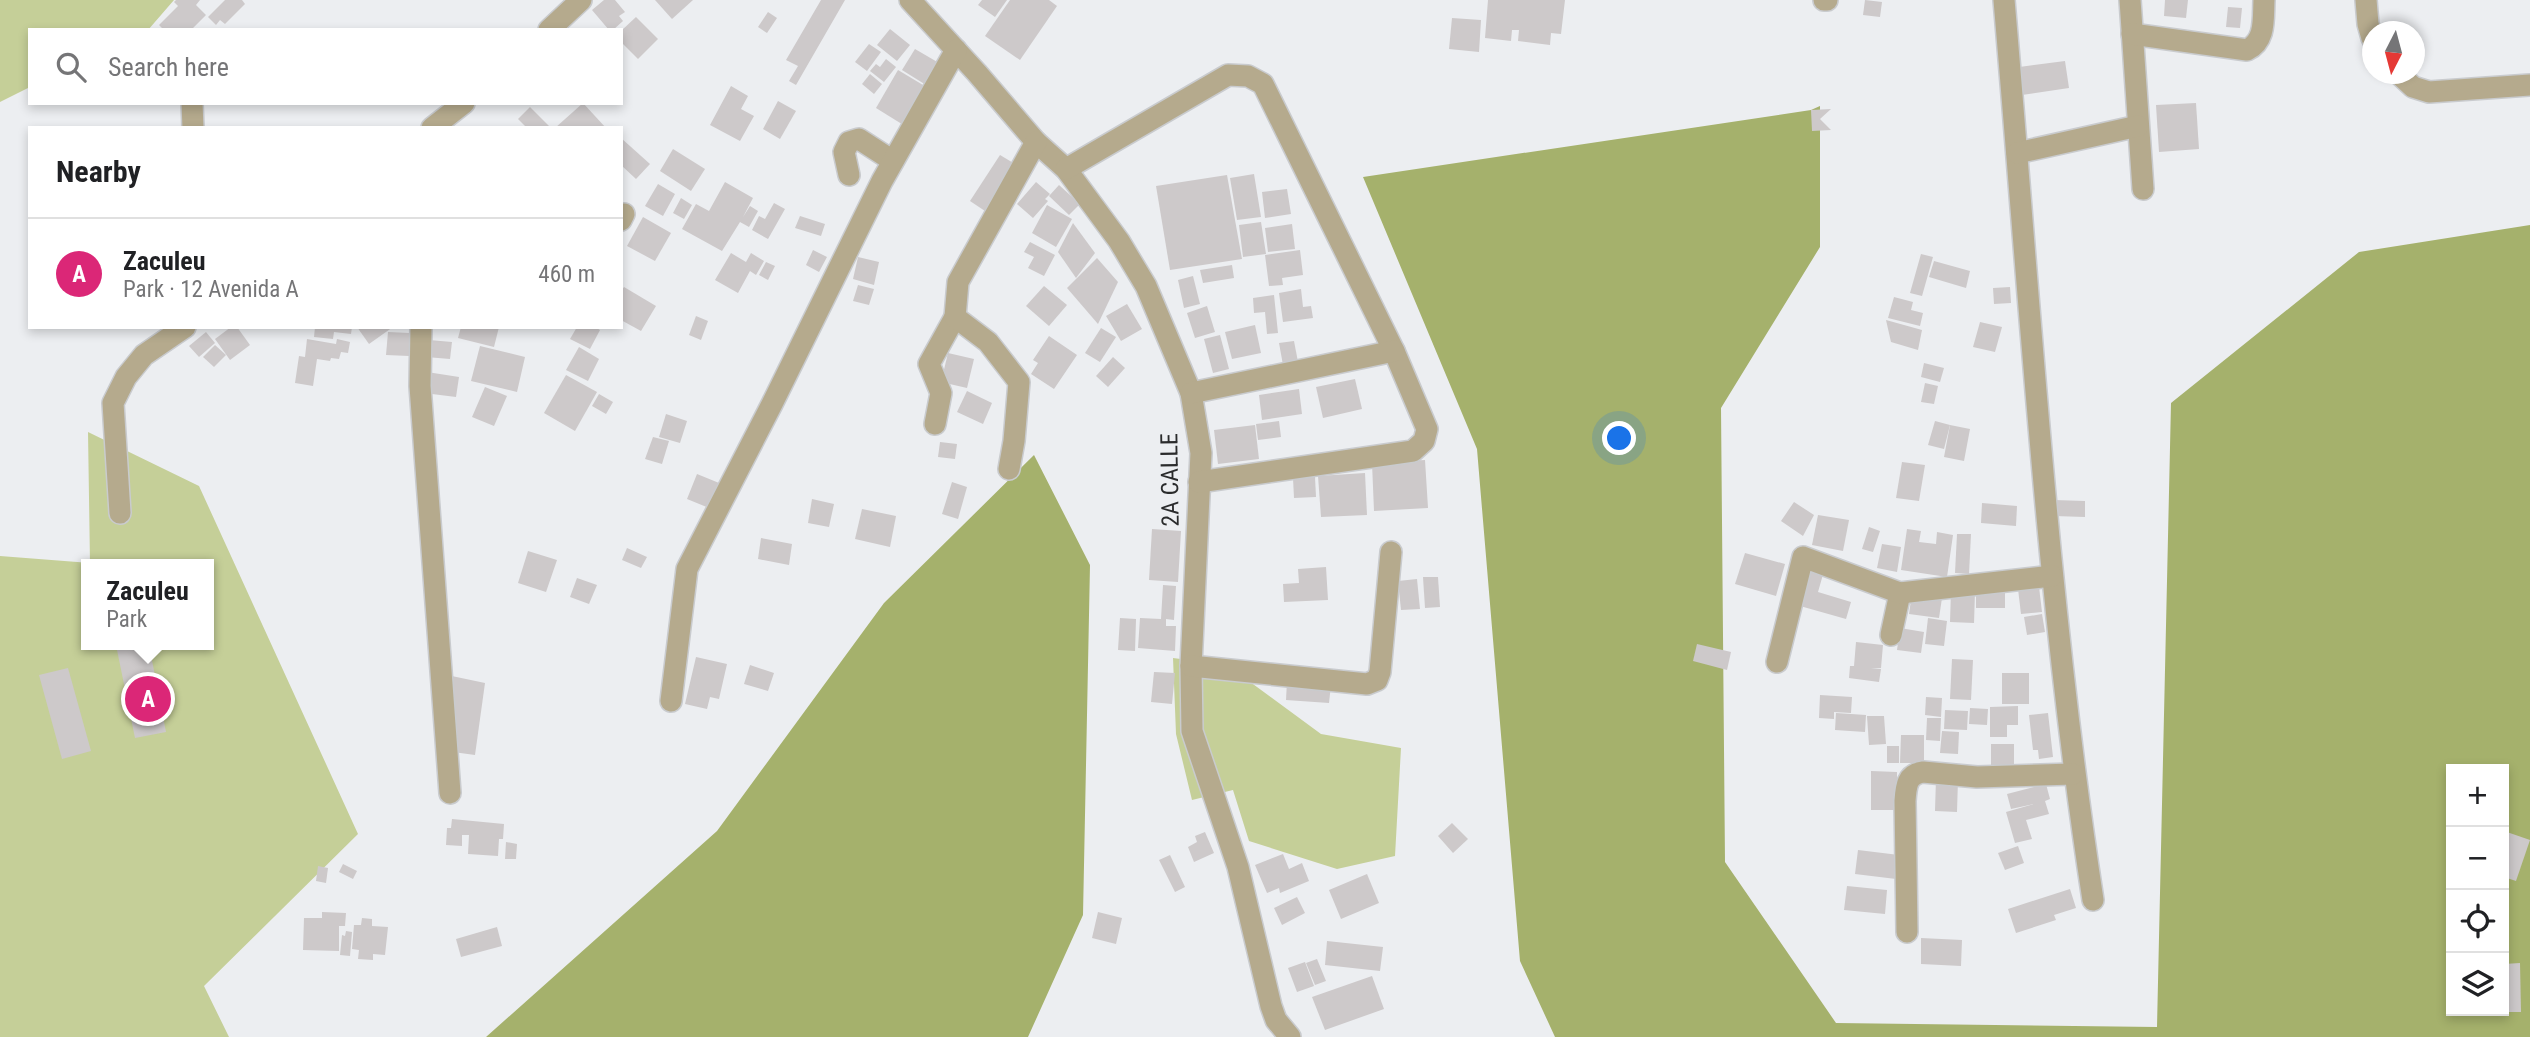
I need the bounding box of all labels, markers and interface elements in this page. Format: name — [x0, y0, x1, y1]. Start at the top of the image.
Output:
north arrow — [2362, 21, 2425, 84]
search box — [28, 28, 623, 105]
icon: search — [52, 48, 90, 86]
text: Search here — [108, 52, 229, 82]
text: Nearby — [56, 154, 141, 189]
text: Zaculeu — [123, 246, 206, 276]
text: A — [72, 261, 86, 288]
text: 460 m — [538, 261, 595, 288]
text: Park · 12 Avenida A — [123, 276, 299, 303]
your location — [1602, 421, 1636, 455]
street label: 2A CALLE — [1155, 433, 1185, 527]
popup — [81, 559, 214, 650]
text: Zaculeu — [106, 576, 189, 606]
text: Park — [106, 606, 147, 633]
pin: A — [125, 673, 171, 725]
map controls — [2446, 764, 2509, 1016]
button: + — [2446, 764, 2509, 827]
button: − — [2446, 827, 2509, 890]
button: locate — [2446, 890, 2509, 953]
button: layers — [2446, 953, 2509, 1016]

